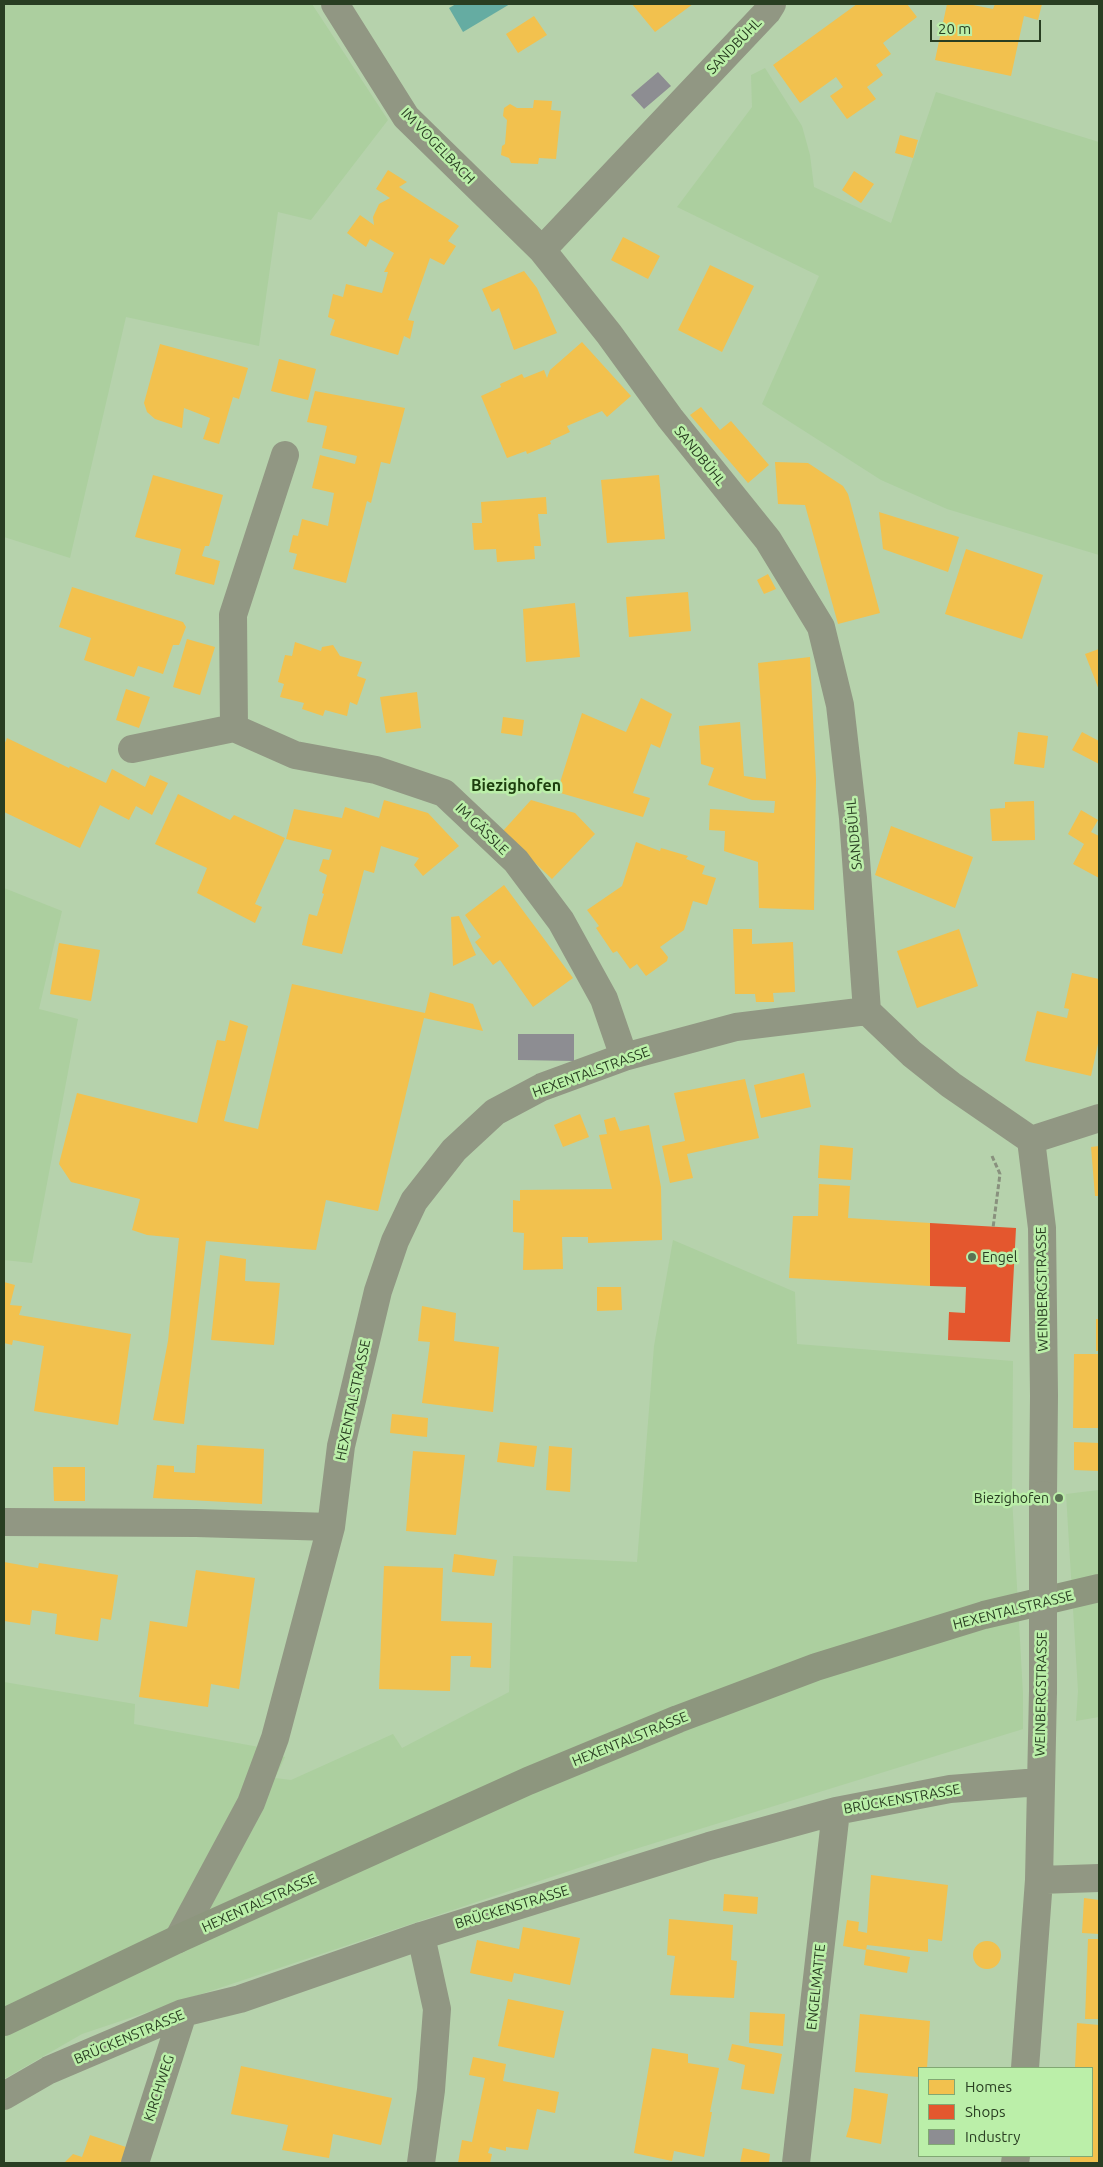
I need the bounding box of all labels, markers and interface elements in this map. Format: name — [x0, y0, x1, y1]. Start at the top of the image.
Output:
scale bar — [933, 10, 1044, 42]
street label: SANDBÜHL — [703, 14, 765, 78]
text: 20 m — [938, 20, 971, 37]
street label: IM VOGELBACH — [398, 105, 478, 187]
street label: SANDBÜHL — [671, 423, 729, 489]
district label: Biezighofen — [471, 776, 561, 796]
street label: SANDBÜHL — [843, 798, 865, 870]
street label: IM GÄSSLE — [452, 800, 512, 858]
street label: HEXENTALSTRASSE — [530, 1043, 652, 1101]
street label: WEINBERGSTRASSE — [1033, 1226, 1051, 1352]
place label: Engel — [982, 1249, 1017, 1265]
marker: Engel — [966, 1251, 978, 1263]
street label: HEXENTALSTRASSE — [332, 1338, 374, 1462]
place label: Biezighofen — [974, 1490, 1049, 1506]
marker: Biezighofen — [1053, 1492, 1065, 1504]
street label: HEXENTALSTRASSE — [951, 1587, 1075, 1633]
street label: WEINBERGSTRASSE — [1032, 1631, 1050, 1757]
street label: HEXENTALSTRASSE — [570, 1708, 690, 1770]
street label: BRÜCKENSTRASSE — [842, 1780, 962, 1818]
street label: HEXENTALSTRASSE — [199, 1870, 319, 1936]
street label: BRÜCKENSTRASSE — [453, 1882, 571, 1932]
street label: ENGELMATTE — [803, 1943, 829, 2031]
street label: BRÜCKENSTRASSE — [71, 2006, 187, 2068]
street label: KIRCHWEG — [140, 2053, 178, 2123]
legend — [918, 2067, 1093, 2157]
text: Homes — [965, 2078, 1012, 2095]
text: Shops — [965, 2103, 1006, 2120]
text: Industry — [965, 2128, 1020, 2145]

